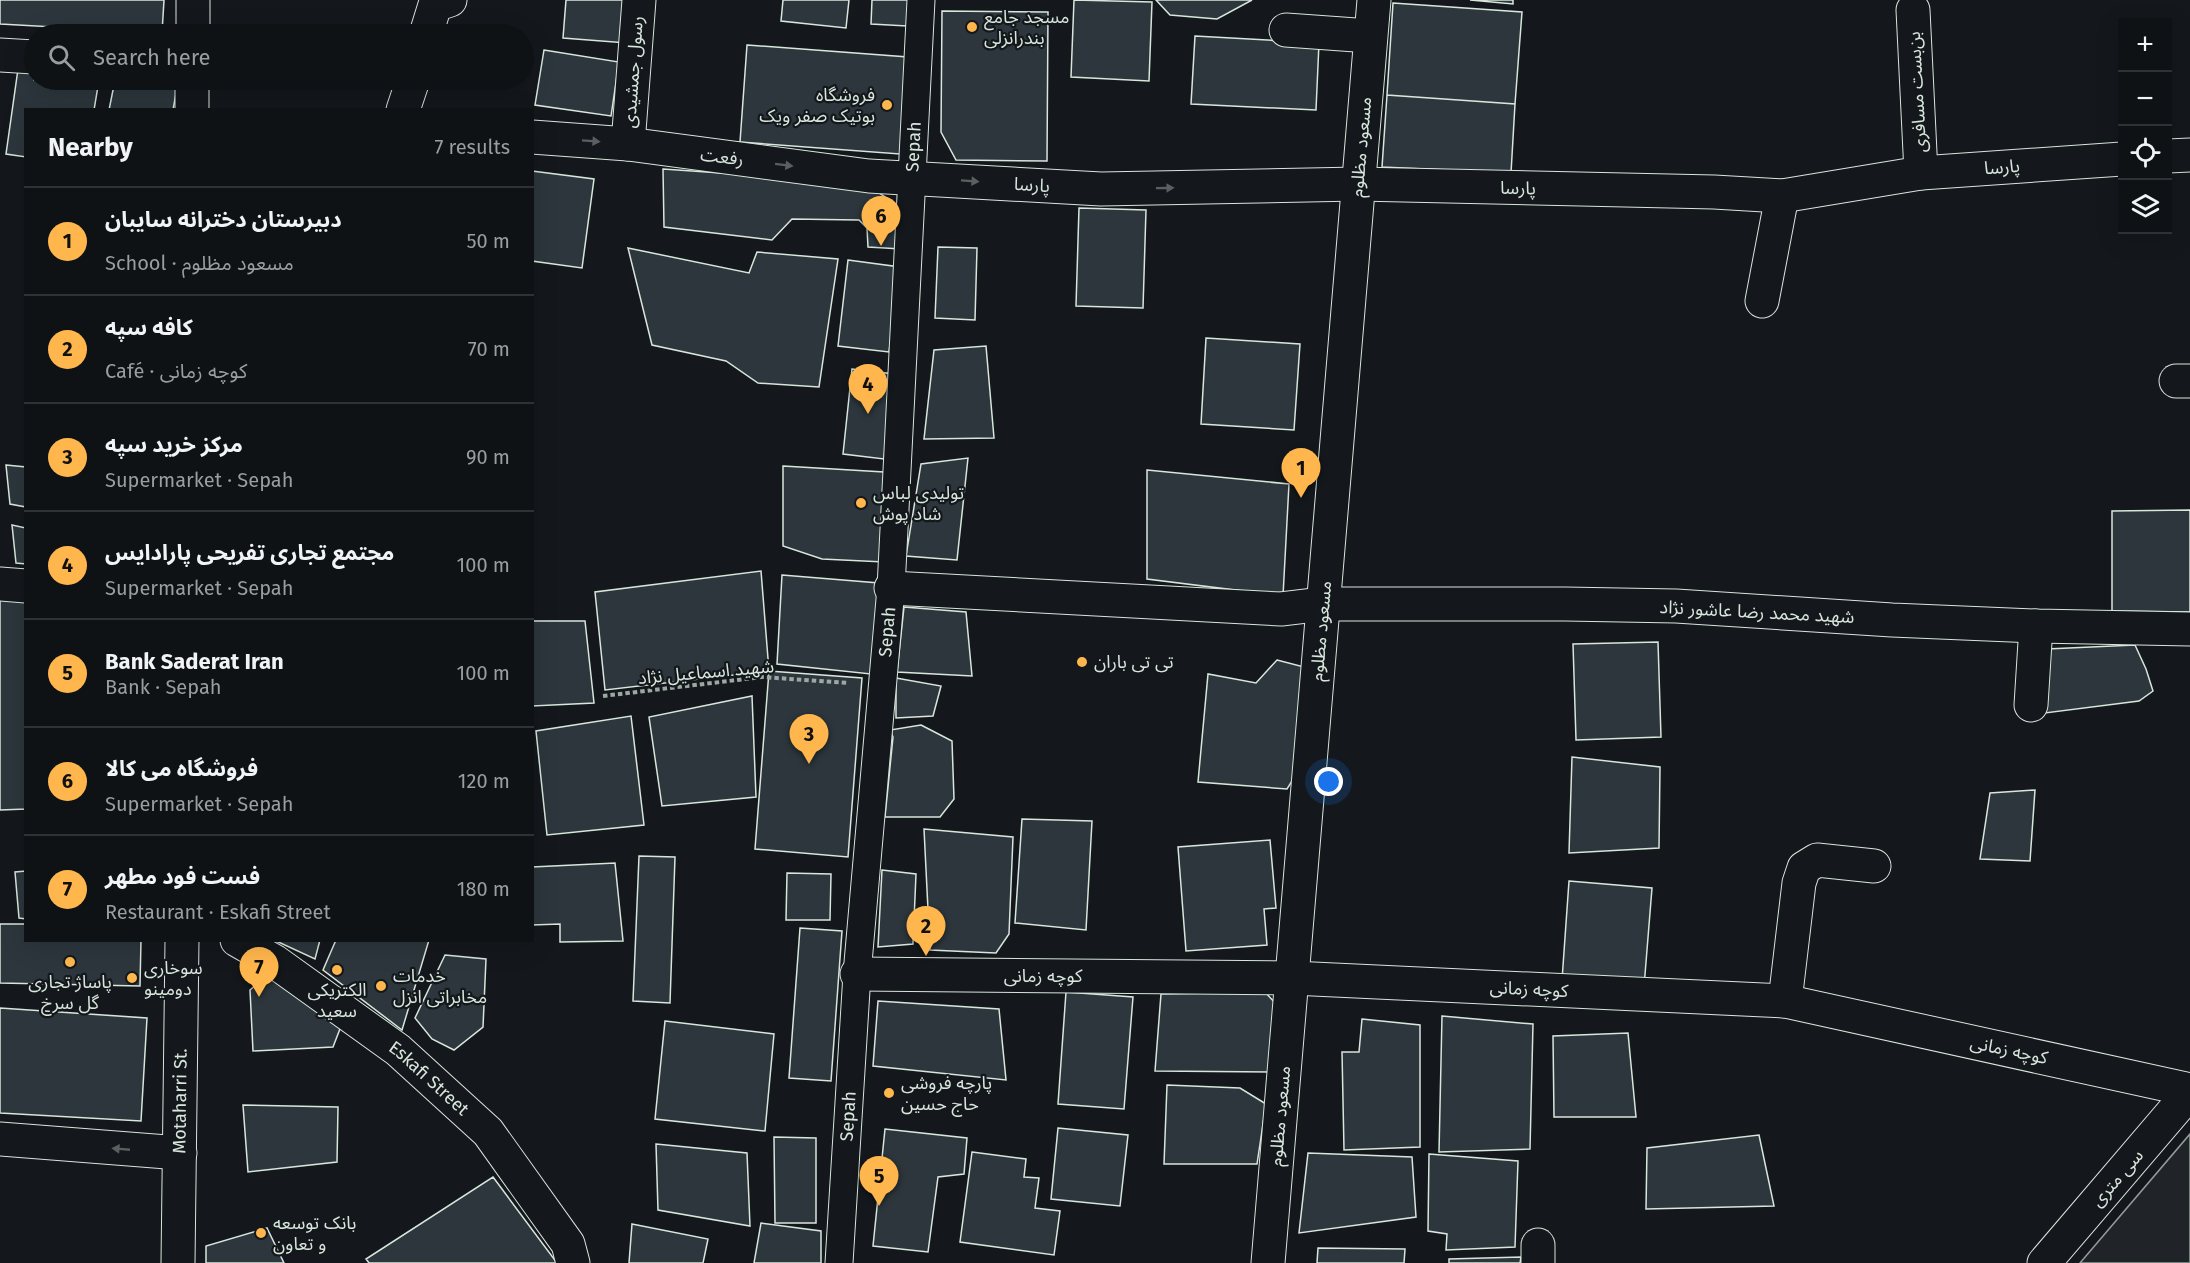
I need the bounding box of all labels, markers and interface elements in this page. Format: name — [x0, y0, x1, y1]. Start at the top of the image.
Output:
place label: مسجد جامع بندرانزلی — [984, 6, 1069, 49]
street label: رسول جمشیدی — [618, 15, 648, 129]
map controls — [2118, 18, 2172, 234]
button: + — [2118, 18, 2172, 72]
marker: مسجد جامع بندرانزلی — [965, 20, 979, 34]
search box — [24, 24, 534, 90]
street label: بن‌بست مسافری — [1903, 31, 1931, 153]
icon: search — [45, 41, 78, 74]
text: Search here — [93, 44, 211, 71]
button: − — [2118, 72, 2172, 126]
place label: فروشگاه بوتیک صفر ویک — [759, 84, 875, 127]
street label: مسعود مظلوم — [1346, 96, 1379, 198]
marker: فروشگاه بوتیک صفر ویک — [880, 98, 894, 112]
street label: Sepah — [901, 121, 926, 172]
button: locate — [2118, 126, 2172, 180]
text: Nearby — [48, 132, 133, 163]
text: 7 results — [434, 135, 510, 159]
one-way arrow — [581, 137, 600, 146]
street label: رفعت — [699, 143, 745, 171]
street label: پارسا — [1983, 155, 2021, 179]
one-way arrow — [775, 160, 794, 169]
street label: پارسا — [1013, 173, 1051, 197]
one-way arrow — [961, 176, 980, 186]
street label: پارسا — [1500, 177, 1536, 199]
button: layers — [2118, 180, 2172, 234]
one-way arrow — [1155, 183, 1174, 193]
pin: 6 — [862, 196, 900, 246]
text: دبیرستان دخترانه سایبان — [105, 206, 342, 233]
text: 1 — [63, 229, 72, 253]
text: 50 m — [466, 229, 510, 253]
text: School · مسعود مظلوم — [105, 251, 294, 275]
text: کافه سپه — [105, 314, 193, 341]
text: 2 — [62, 337, 73, 361]
text: 70 m — [468, 337, 510, 361]
text: Café · کوچه زمانی — [105, 359, 247, 383]
pin: 4 — [848, 364, 888, 414]
text: مرکز خرید سپه — [105, 431, 243, 458]
text: 3 — [62, 445, 73, 469]
text: 90 m — [466, 445, 510, 469]
pin: 1 — [1282, 448, 1320, 498]
text: Supermarket · Sepah — [105, 468, 293, 492]
place label: تولیدی لباس شاد پوش — [873, 482, 964, 525]
marker: تولیدی لباس شاد پوش — [854, 496, 868, 510]
text: مجتمع تجاری تفریحی پارادایس — [105, 539, 394, 566]
text: 4 — [62, 553, 73, 577]
text: 100 m — [457, 553, 510, 577]
text: Supermarket · Sepah — [105, 576, 293, 600]
street label: مسعود مظلوم — [1306, 580, 1339, 682]
street label: شهید محمد رضا عاشور نژاد — [1659, 596, 1855, 628]
street label: Sepah — [874, 606, 900, 658]
text: Bank Saderat Iran — [105, 648, 284, 675]
place label: تی تی باران — [1094, 651, 1174, 673]
street label: شهید اسماعیل نژاد — [637, 655, 775, 689]
marker: تی تی باران — [1075, 655, 1089, 669]
text: 5 — [62, 661, 73, 685]
text: 100 m — [457, 661, 510, 685]
text: Bank · Sepah — [105, 675, 221, 699]
pin: 3 — [790, 714, 828, 764]
text: فروشگاه می کالا — [105, 755, 258, 782]
your location — [1314, 767, 1343, 796]
text: 6 — [62, 769, 73, 793]
text: 120 m — [458, 769, 510, 793]
text: Supermarket · Sepah — [105, 792, 293, 816]
text: فست فود مطهر — [105, 863, 260, 890]
text: 7 — [63, 877, 72, 901]
text: 180 m — [457, 877, 510, 901]
text: Restaurant · Eskafi Street — [105, 900, 331, 924]
pin: 2 — [906, 906, 946, 956]
pin: 7 — [240, 948, 278, 997]
marker: پاساژ تجاری گل سرخ — [63, 955, 77, 969]
place label: سوخاری دومینو — [144, 957, 203, 1000]
marker: الکتریکی سعید — [330, 963, 344, 977]
place label: خدمات مخابراتی انزل — [393, 965, 487, 1008]
street label: کوچه زمانی — [1004, 965, 1083, 987]
place label: پاساژ تجاری گل سرخ — [28, 971, 112, 1016]
marker: سوخاری دومینو — [125, 971, 139, 985]
street label: کوچه زمانی — [1489, 976, 1569, 1002]
place label: الکتریکی سعید — [307, 979, 367, 1022]
marker: خدمات مخابراتی انزل — [374, 979, 388, 993]
street label: کوچه زمانی — [1968, 1031, 2050, 1069]
street label: Eskafi Street — [385, 1036, 474, 1121]
street label: Motaharri St. — [168, 1048, 192, 1154]
street label: مسعود مظلوم — [1265, 1065, 1298, 1167]
place label: پارچه فروشی حاج حسین — [901, 1072, 992, 1117]
marker: پارچه فروشی حاج حسین — [882, 1086, 896, 1100]
street label: Sepah — [836, 1090, 861, 1142]
one-way arrow — [112, 1144, 131, 1154]
street label: سی متری — [2086, 1145, 2148, 1211]
pin: 5 — [860, 1156, 898, 1206]
place label: بانک توسعه و تعاون — [273, 1212, 356, 1255]
marker: بانک توسعه و تعاون — [254, 1226, 268, 1240]

